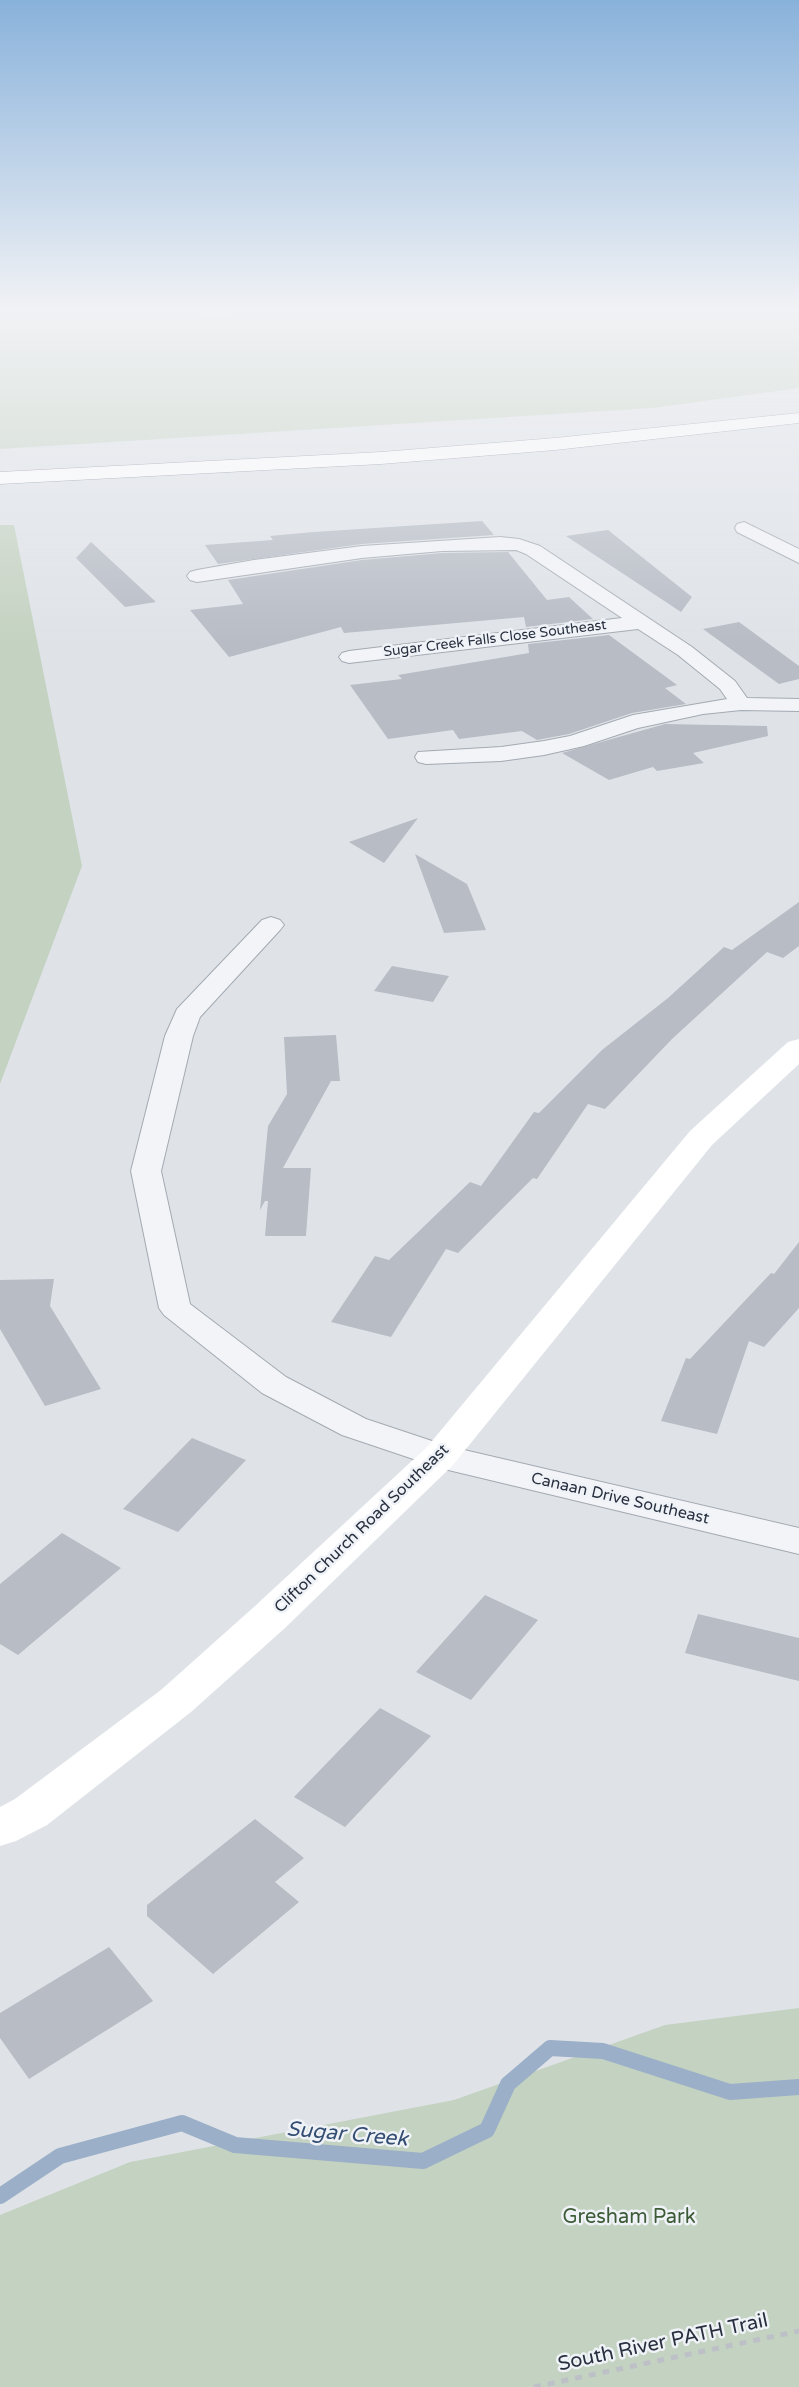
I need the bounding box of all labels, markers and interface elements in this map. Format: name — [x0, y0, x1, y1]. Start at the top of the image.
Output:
street label: Sugar Creek Falls Close Southeast — [382, 617, 608, 661]
street label: Clifton Church Road Southeast — [271, 1441, 453, 1617]
street label: Canaan Drive Southeast — [529, 1469, 711, 1529]
water label: Sugar Creek — [285, 2117, 409, 2153]
park label: Gresham Park — [562, 2206, 696, 2230]
street label: South River PATH Trail — [556, 2309, 770, 2377]

